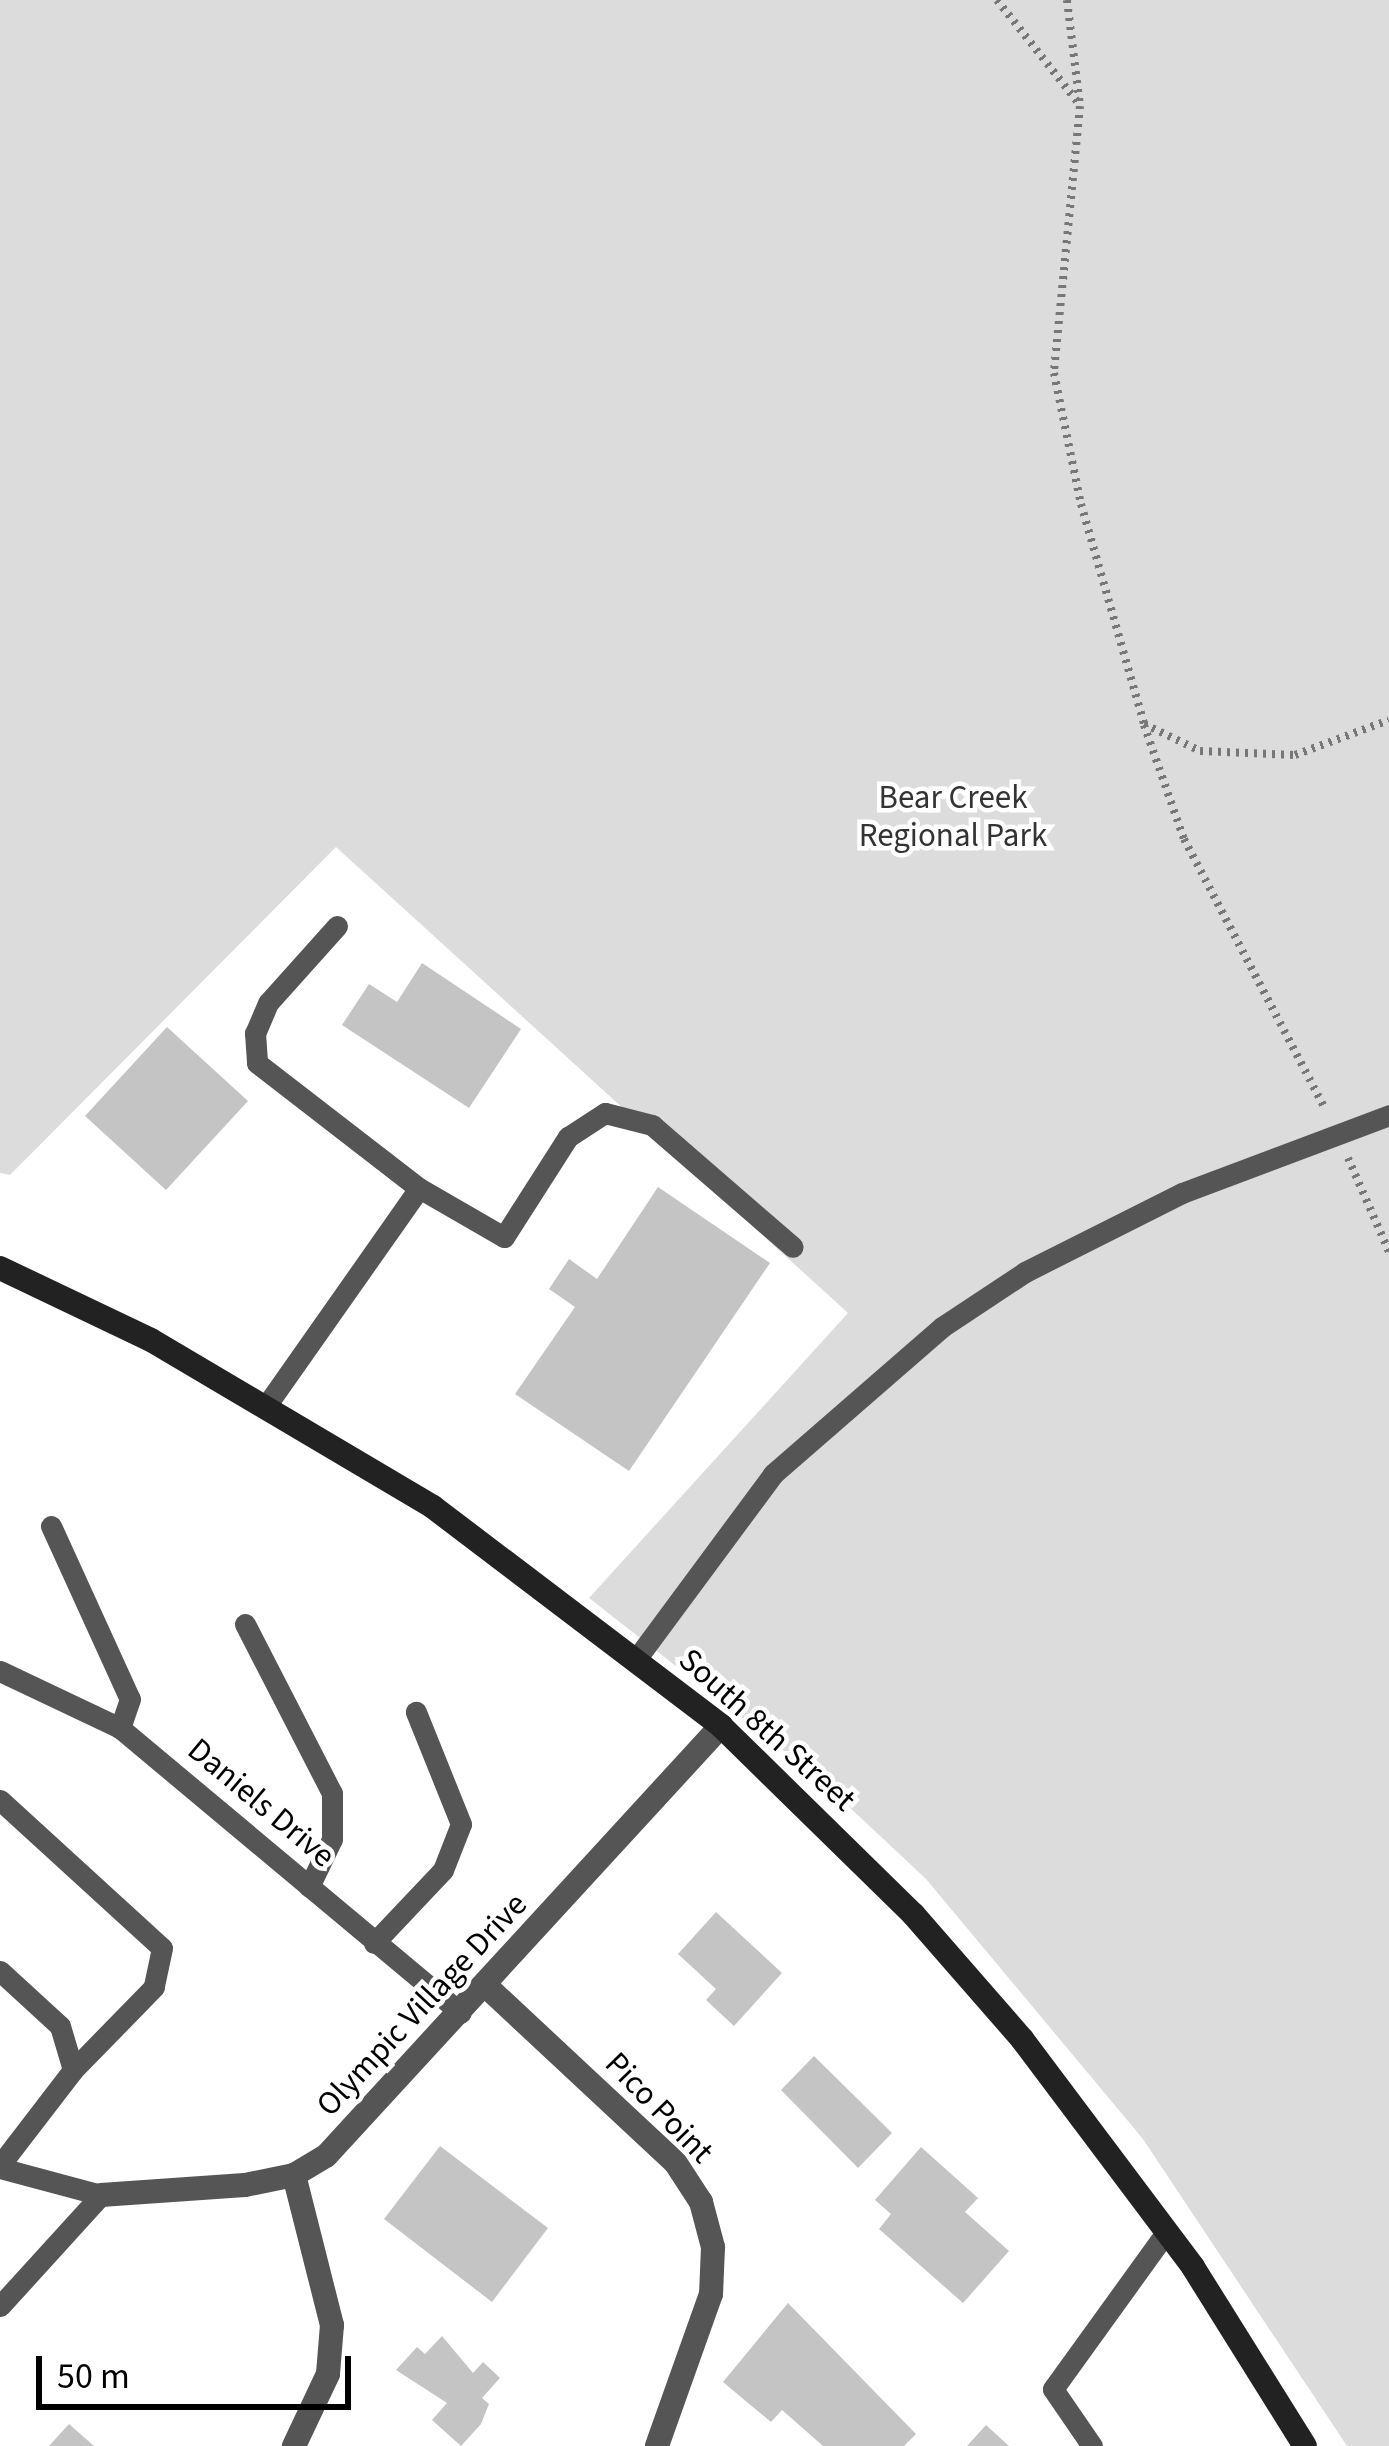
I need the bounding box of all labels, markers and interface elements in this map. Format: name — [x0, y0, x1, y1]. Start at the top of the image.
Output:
park label: Bear Creek Regional Park — [859, 778, 1047, 856]
street label: South 8th Street — [671, 1640, 863, 1820]
street label: Daniels Drive — [179, 1730, 343, 1876]
street label: Olympic Village Drive — [308, 1885, 536, 2125]
street label: Pico Point — [597, 2044, 721, 2172]
scale bar — [42, 2332, 357, 2406]
text: 50 m — [57, 2351, 130, 2402]

